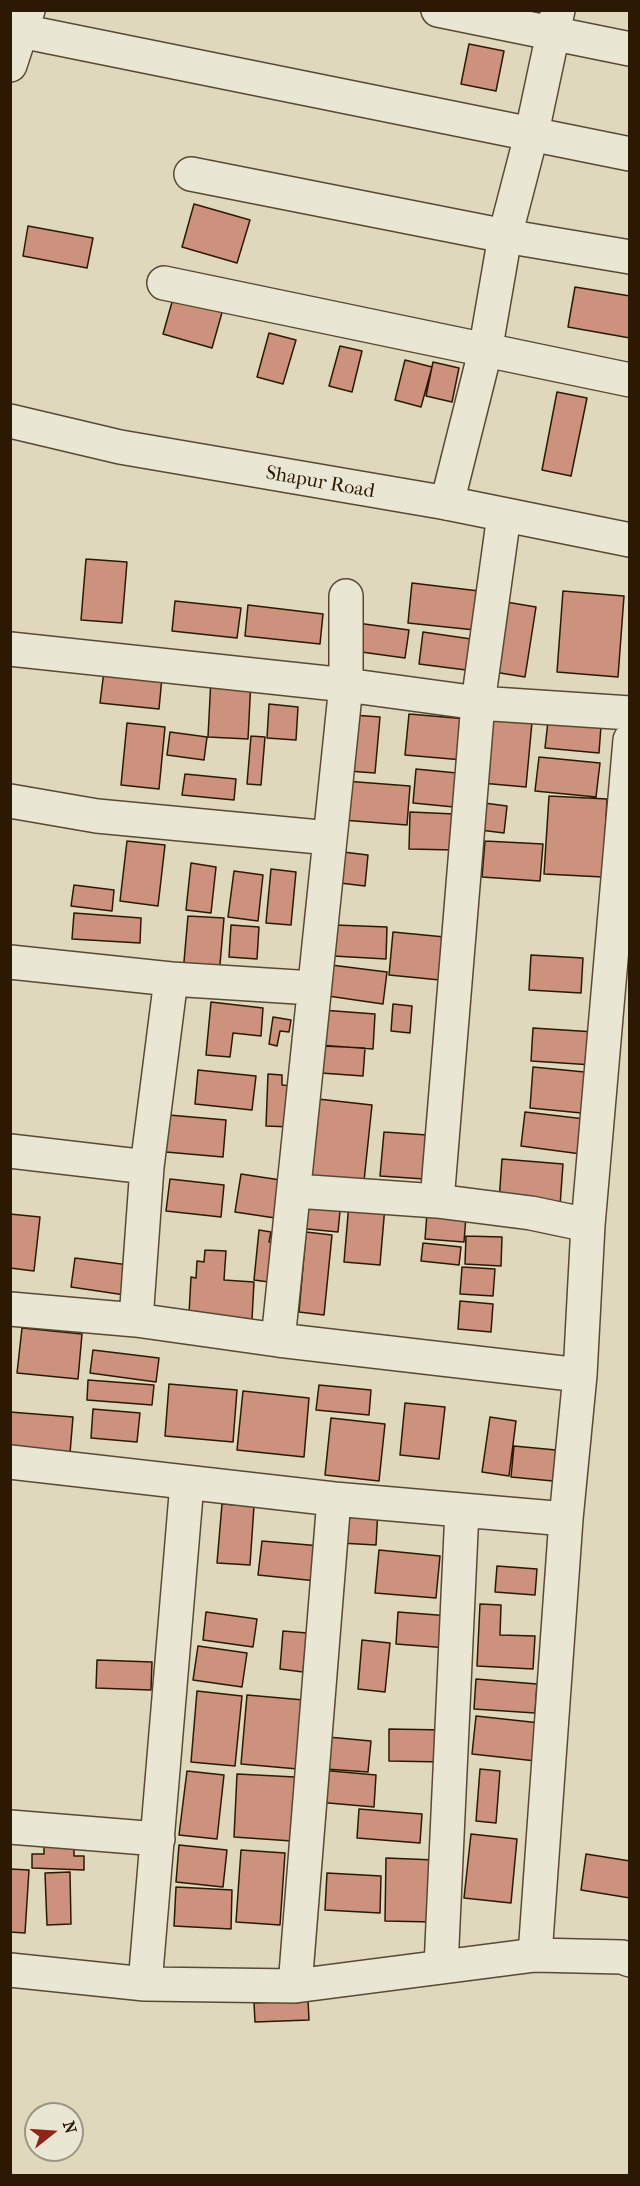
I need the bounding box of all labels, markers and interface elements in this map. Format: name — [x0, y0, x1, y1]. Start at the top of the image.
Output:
street label: Shapur Road — [264, 462, 376, 504]
north arrow — [24, 2102, 84, 2162]
text: N — [59, 2119, 81, 2136]

